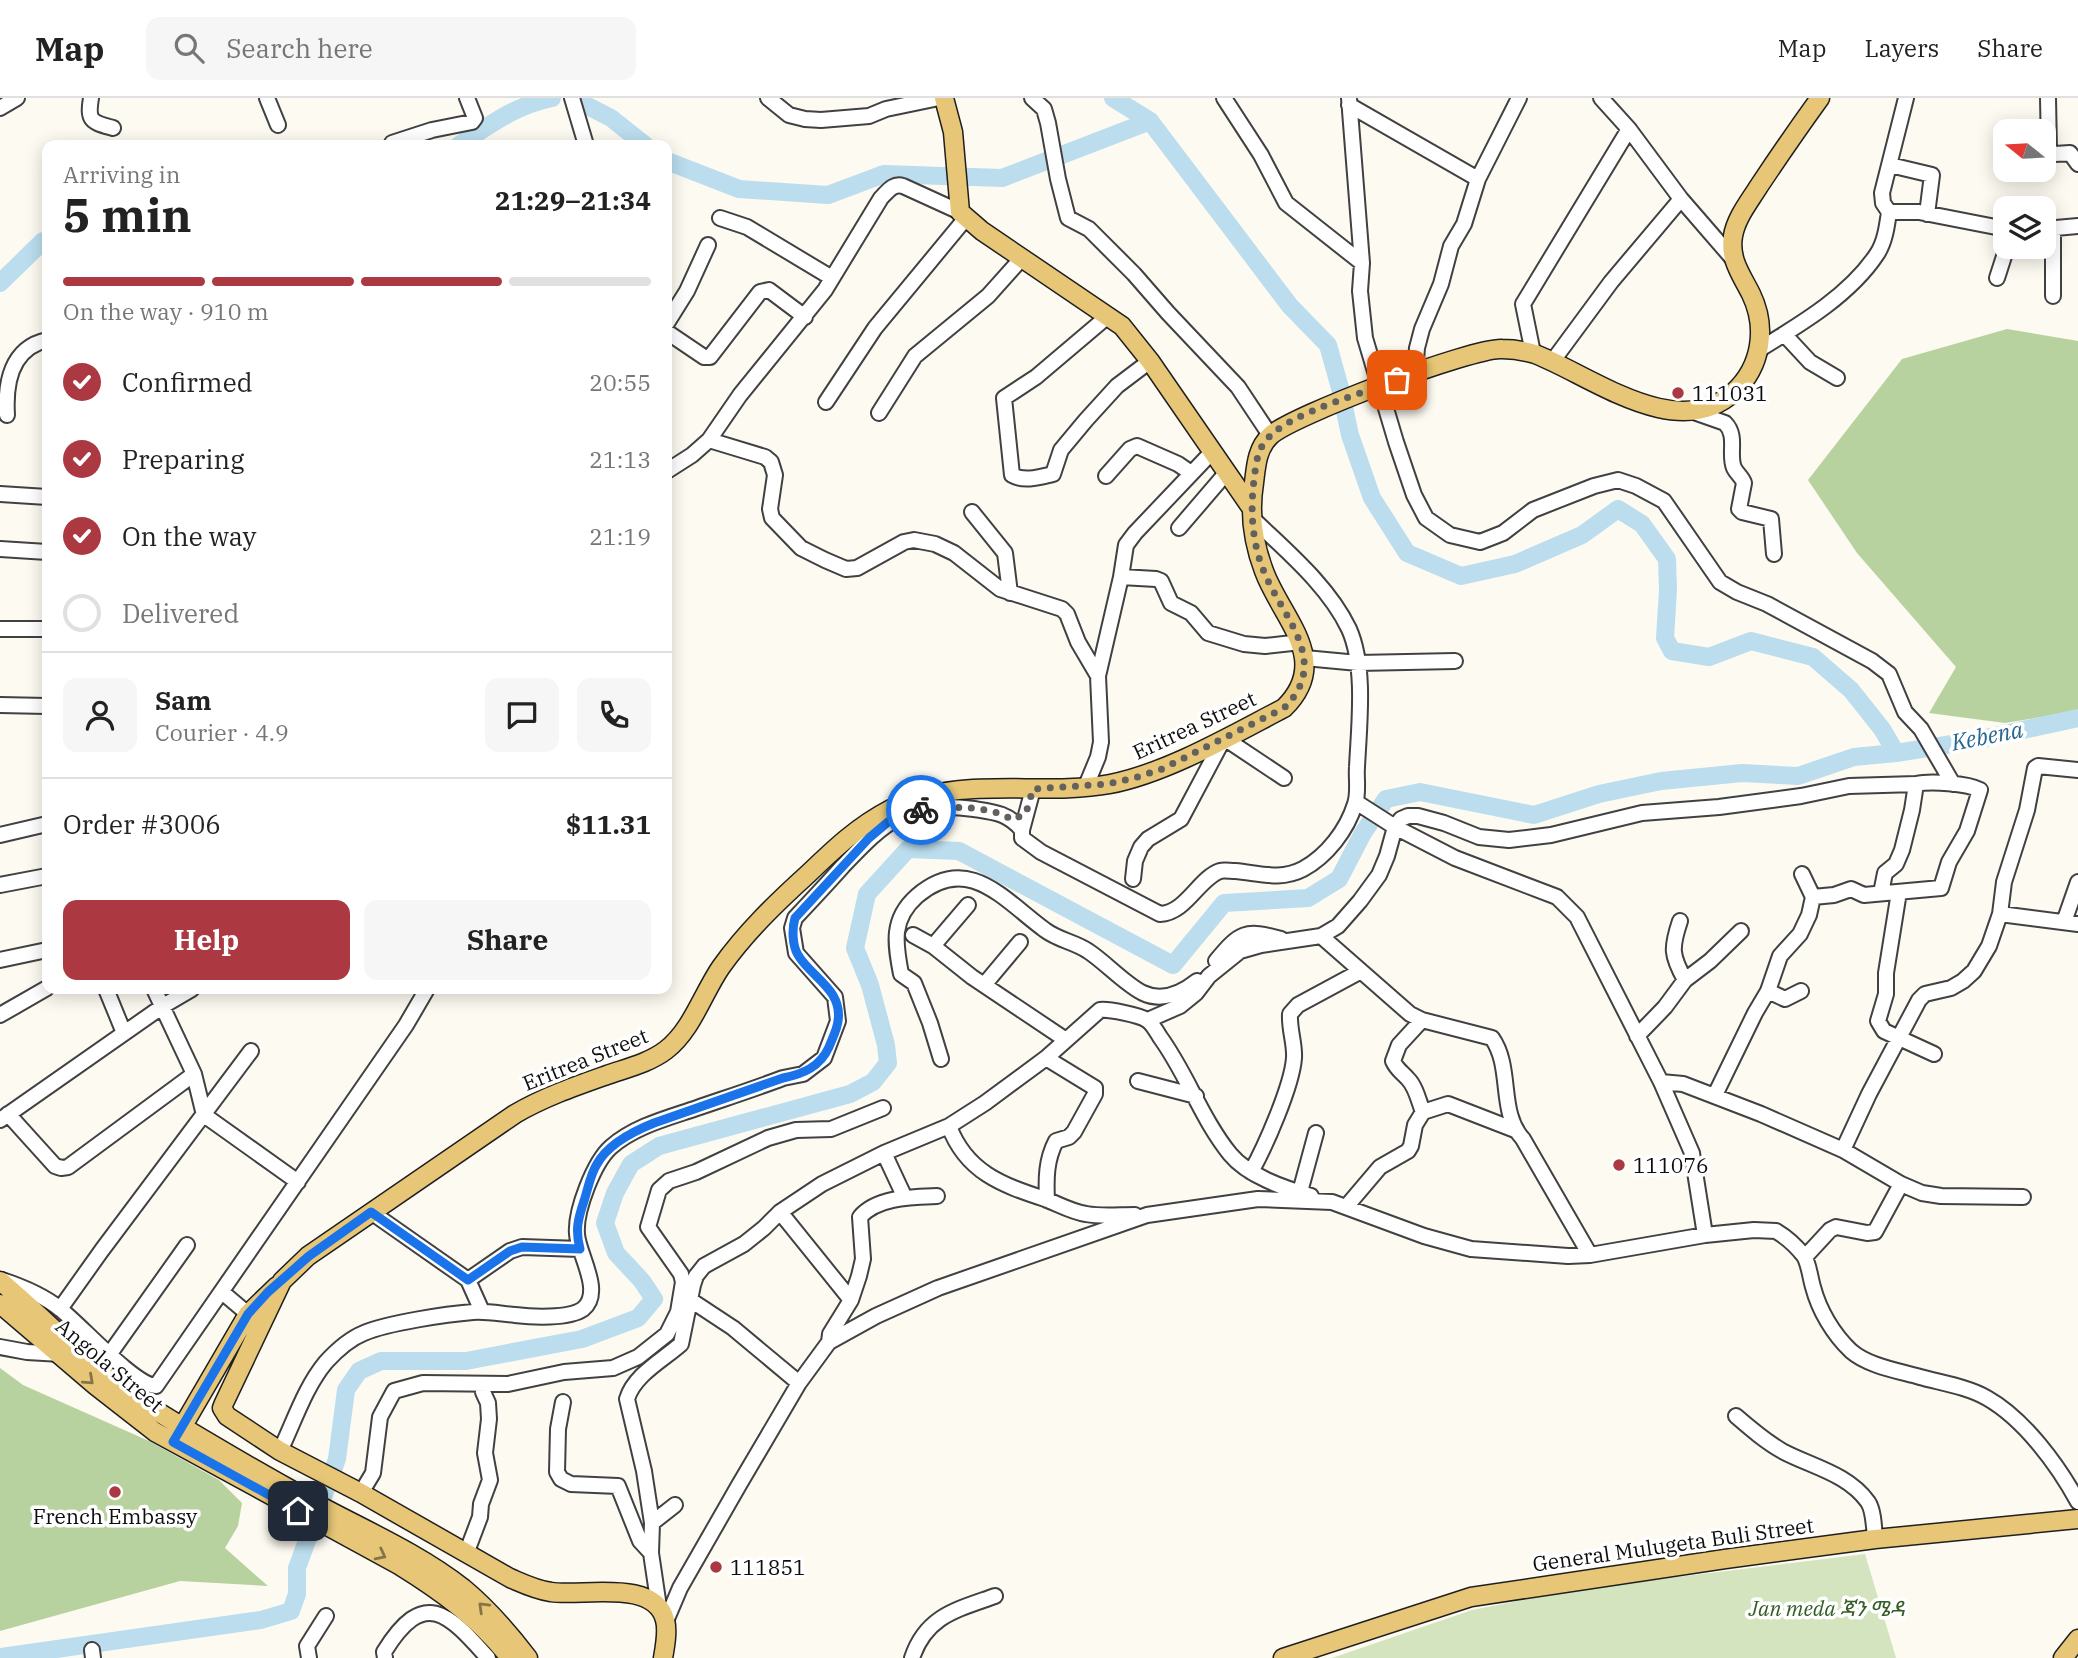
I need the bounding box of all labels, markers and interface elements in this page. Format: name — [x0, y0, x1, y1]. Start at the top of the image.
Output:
search box — [146, 17, 636, 80]
text: Map — [35, 27, 104, 70]
icon: search — [170, 29, 208, 67]
text: Search here — [226, 31, 373, 65]
text: Map — [1778, 32, 1826, 64]
text: Layers — [1864, 32, 1939, 64]
text: Share — [1977, 32, 2043, 64]
north arrow — [1993, 119, 2056, 182]
map controls — [1993, 119, 2056, 259]
text: Arriving in — [63, 159, 180, 189]
text: 21:29–21:34 — [495, 183, 651, 217]
text: 5 min — [63, 185, 192, 245]
button: layers — [1993, 196, 2056, 259]
text: On the way · 910 m — [63, 296, 269, 326]
pin — [1367, 350, 1427, 410]
icon: bag — [1378, 361, 1416, 399]
icon: check — [63, 363, 101, 401]
text: Confirmed — [122, 365, 253, 399]
text: 20:55 — [589, 367, 651, 397]
place label: 111031 — [1692, 379, 1768, 407]
marker: 111031 — [1670, 385, 1686, 401]
icon: check — [63, 440, 101, 478]
text: Preparing — [122, 442, 244, 476]
text: 21:13 — [589, 444, 651, 474]
icon: check — [63, 517, 101, 555]
text: On the way — [122, 519, 256, 553]
text: 21:19 — [589, 521, 651, 551]
text: Delivered — [122, 596, 239, 630]
button: person — [63, 678, 137, 752]
button: chat — [485, 678, 559, 752]
button: phone — [577, 678, 651, 752]
text: Sam — [155, 683, 211, 717]
street label: Eritrea Street — [1128, 684, 1260, 766]
water label: Kebena — [1948, 713, 2026, 757]
text: Courier · 4.9 — [155, 717, 289, 747]
courier — [886, 775, 956, 845]
icon: bike — [902, 791, 940, 829]
text: Order #3006 — [63, 807, 221, 841]
text: $11.31 — [566, 807, 651, 841]
button: Help — [63, 900, 350, 980]
button: Share — [364, 900, 651, 980]
street label: Eritrea Street — [518, 1021, 652, 1097]
place label: 111076 — [1633, 1151, 1709, 1179]
marker: 111076 — [1611, 1157, 1627, 1173]
street label: Angola Street — [50, 1312, 170, 1418]
one-way arrow — [81, 1372, 94, 1384]
pin — [268, 1481, 328, 1541]
marker: French Embassy — [107, 1484, 123, 1500]
icon: home — [279, 1492, 317, 1530]
place label: French Embassy — [33, 1502, 198, 1530]
street label: General Mulugeta Buli Street — [1531, 1510, 1815, 1578]
one-way arrow — [374, 1547, 386, 1561]
place label: 111851 — [730, 1553, 806, 1581]
marker: 111851 — [708, 1559, 724, 1575]
park label: Jan meda ጃን ሜዳ — [1748, 1594, 1905, 1622]
one-way arrow — [478, 1603, 491, 1616]

